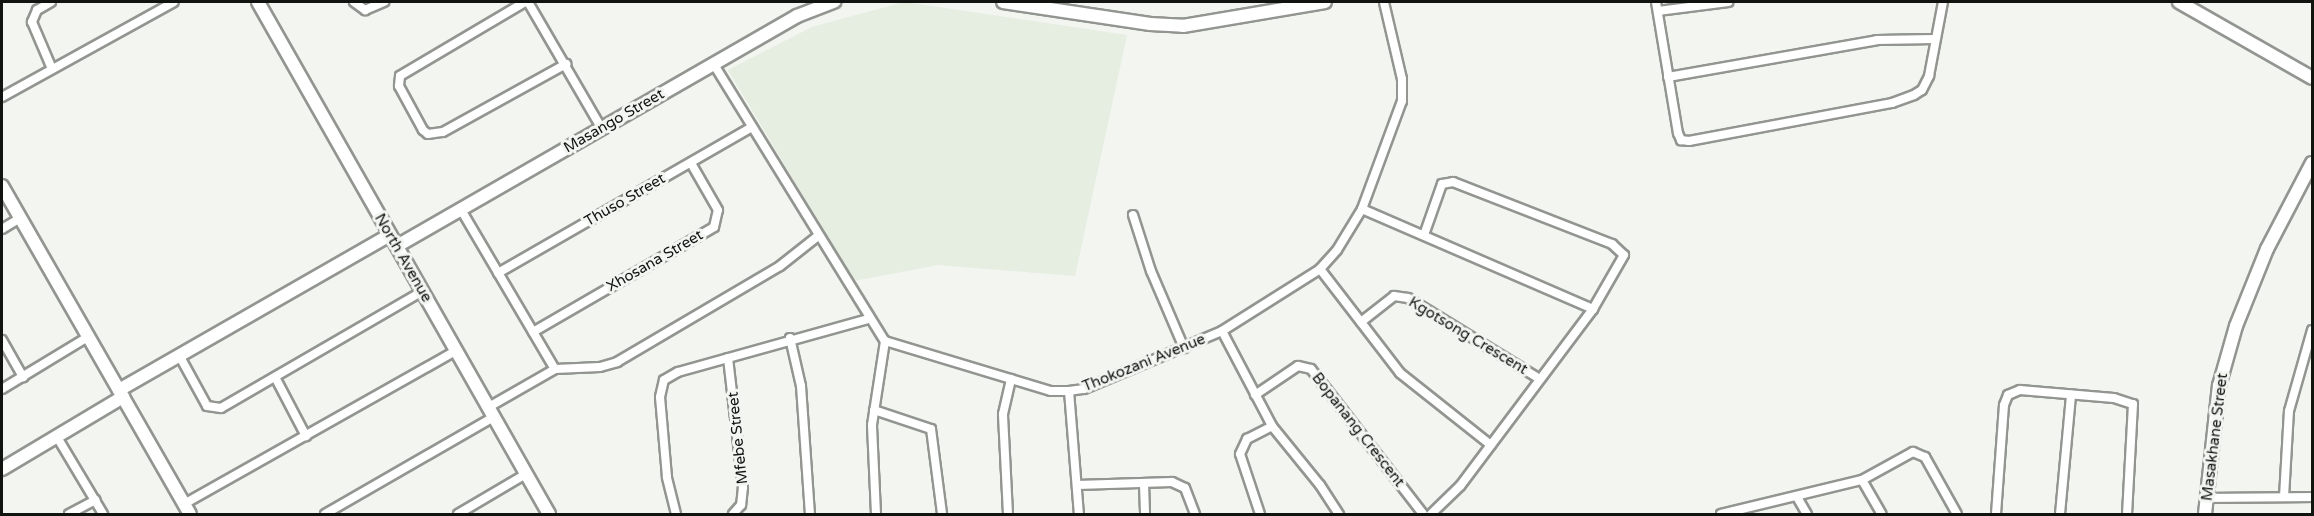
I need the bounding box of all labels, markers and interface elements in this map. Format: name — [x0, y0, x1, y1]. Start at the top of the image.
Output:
street label: Masango Street — [561, 85, 667, 157]
street label: Thuso Street — [581, 170, 669, 230]
street label: North Avenue — [370, 211, 436, 305]
street label: Xhosana Street — [604, 226, 706, 296]
street label: Kgotsong Crescent — [1405, 293, 1531, 379]
street label: Thokozani Avenue — [1080, 330, 1208, 396]
street label: Bopanang Crescent — [1308, 369, 1408, 491]
street label: Masakhane Street — [2198, 372, 2232, 502]
street label: Mfebe Street — [724, 391, 752, 485]

